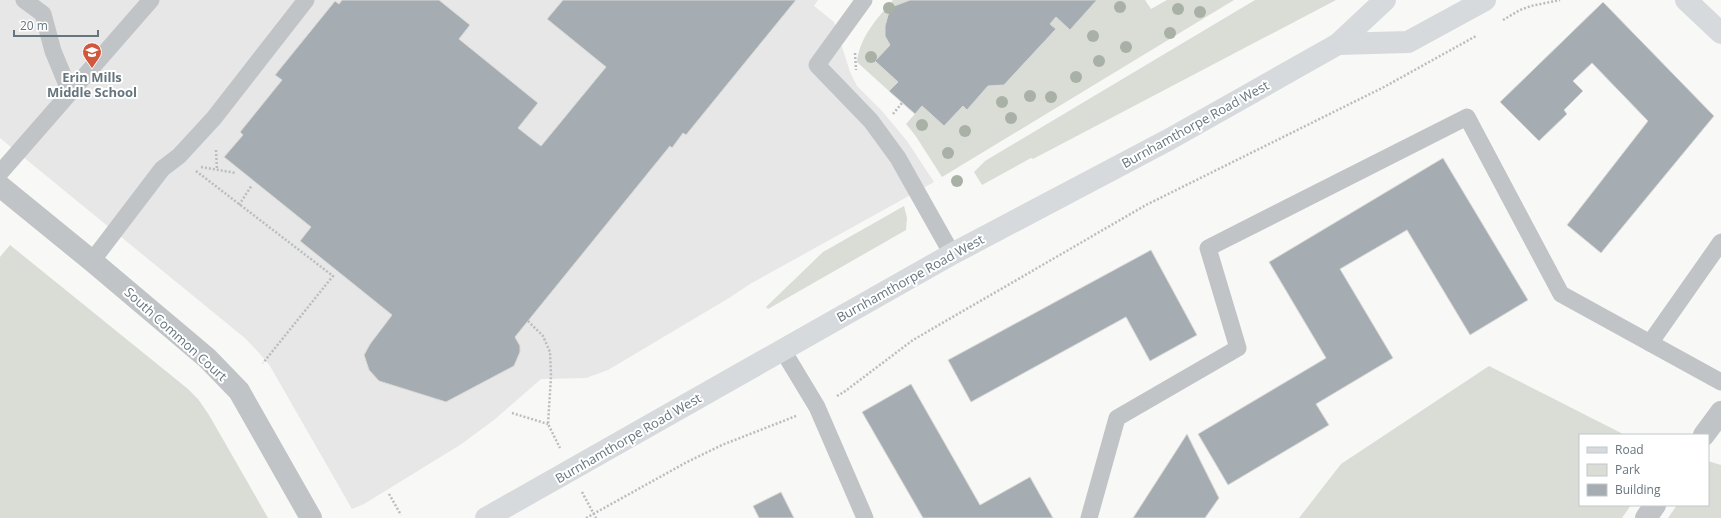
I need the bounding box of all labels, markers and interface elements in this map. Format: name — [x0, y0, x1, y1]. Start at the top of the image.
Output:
scale bar — [14, 12, 98, 38]
text: 20 m — [20, 17, 48, 34]
school or university icon: Erin Mills Middle School — [81, 41, 103, 69]
place label: Erin Mills Middle School — [47, 68, 137, 101]
street label: Burnhamthorpe Road West — [1118, 76, 1272, 172]
street label: Burnhamthorpe Road West — [833, 230, 987, 326]
street label: South Common Court — [121, 283, 231, 385]
street label: Burnhamthorpe Road West — [552, 389, 705, 487]
legend — [1579, 434, 1709, 506]
text: Road — [1615, 441, 1644, 458]
text: Park — [1615, 461, 1641, 478]
text: Building — [1615, 481, 1661, 498]

